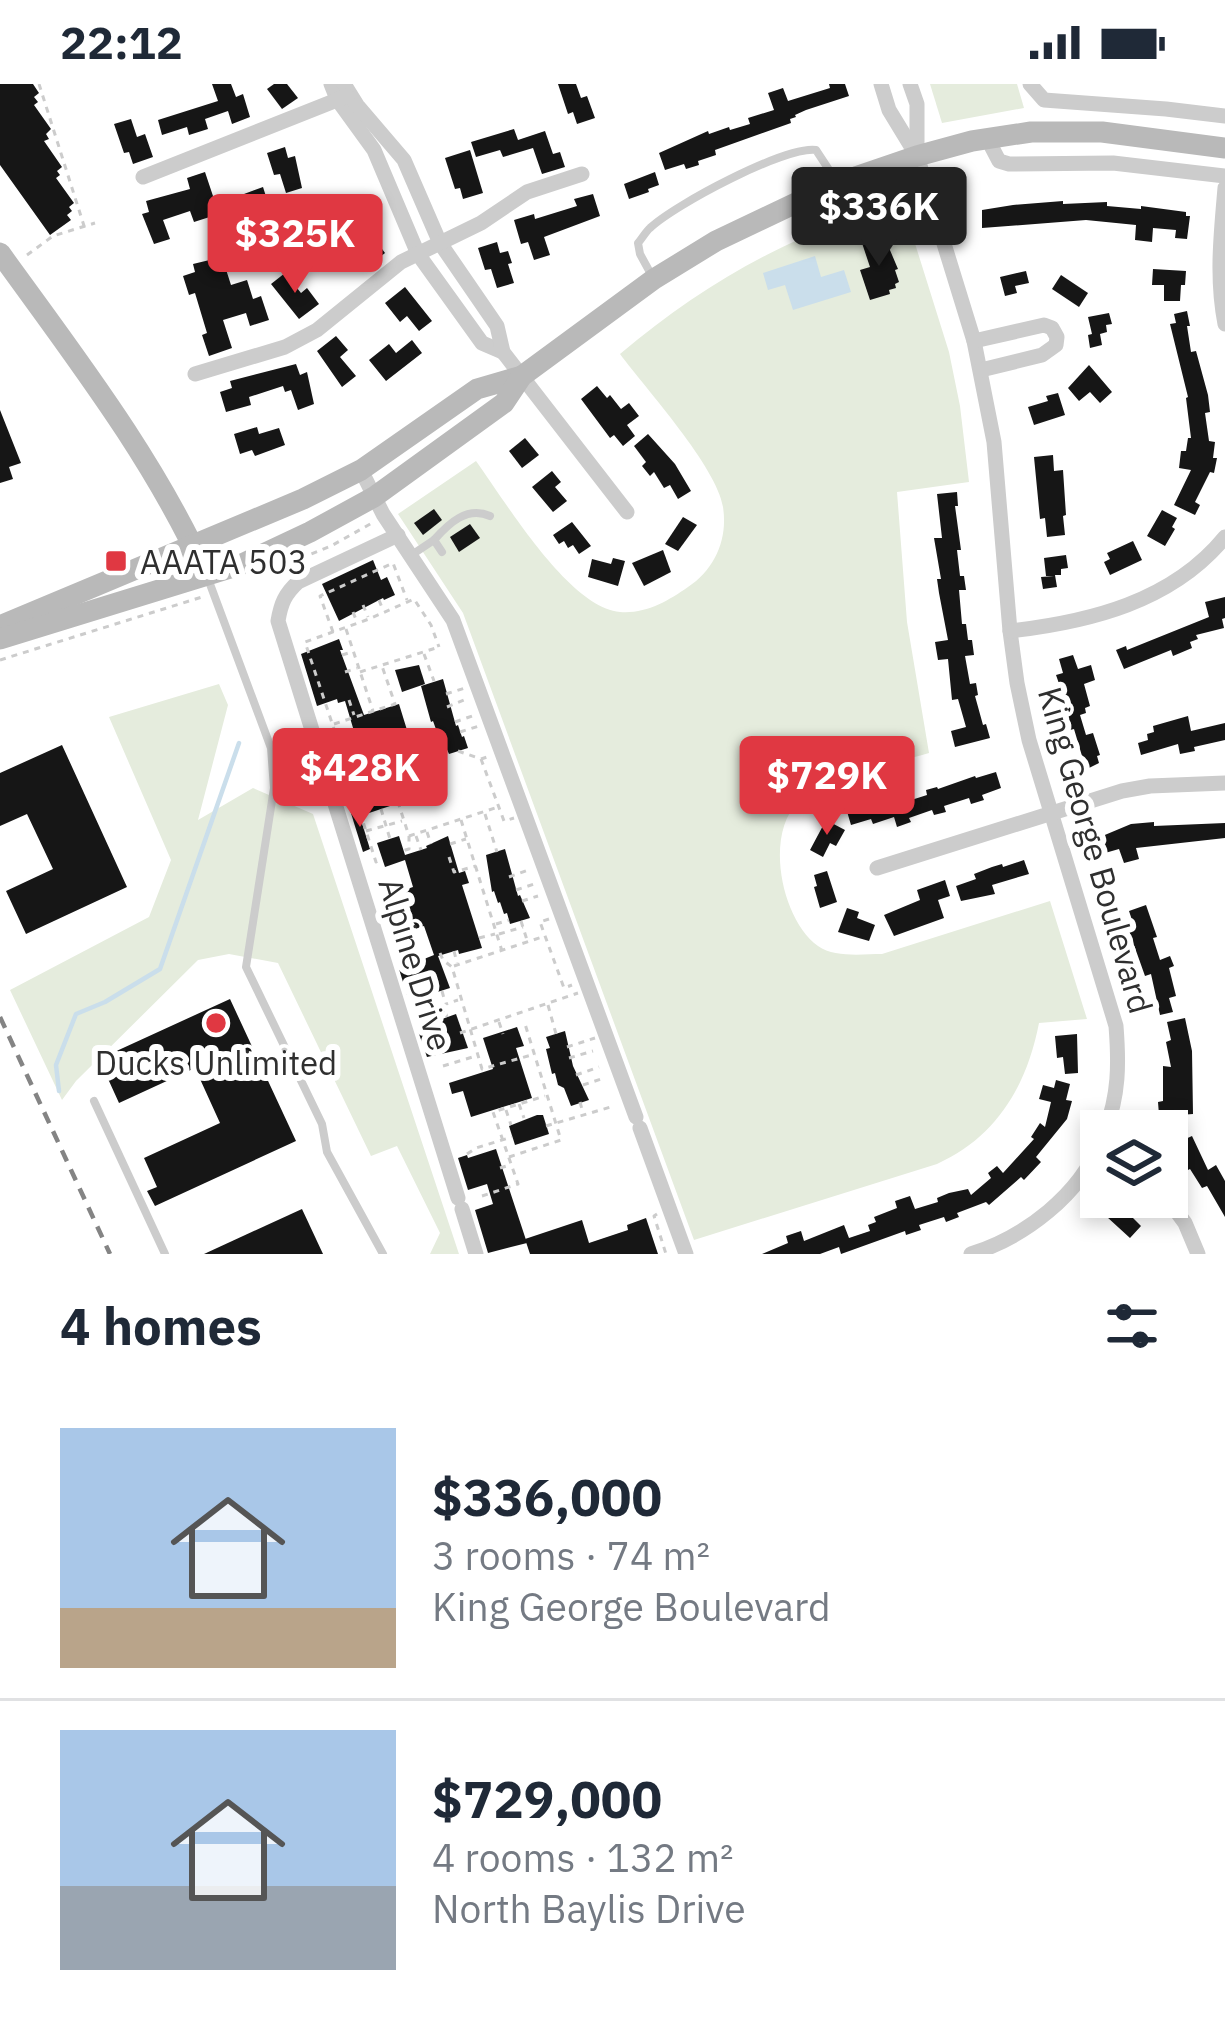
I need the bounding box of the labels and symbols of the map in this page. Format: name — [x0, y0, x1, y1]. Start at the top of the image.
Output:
pin: $336K — [795, 167, 963, 269]
pin: $325K — [211, 194, 379, 296]
place label: AAATA 503 — [140, 540, 307, 583]
marker: AAATA 503 — [103, 548, 129, 574]
street label: King George Boulevard — [1029, 682, 1163, 1018]
pin: $428K — [276, 728, 444, 830]
pin: $729K — [743, 736, 911, 838]
street label: Alpine Drive — [369, 872, 463, 1056]
marker: Ducks Unlimited — [203, 1010, 229, 1036]
place label: Ducks Unlimited — [95, 1041, 337, 1084]

